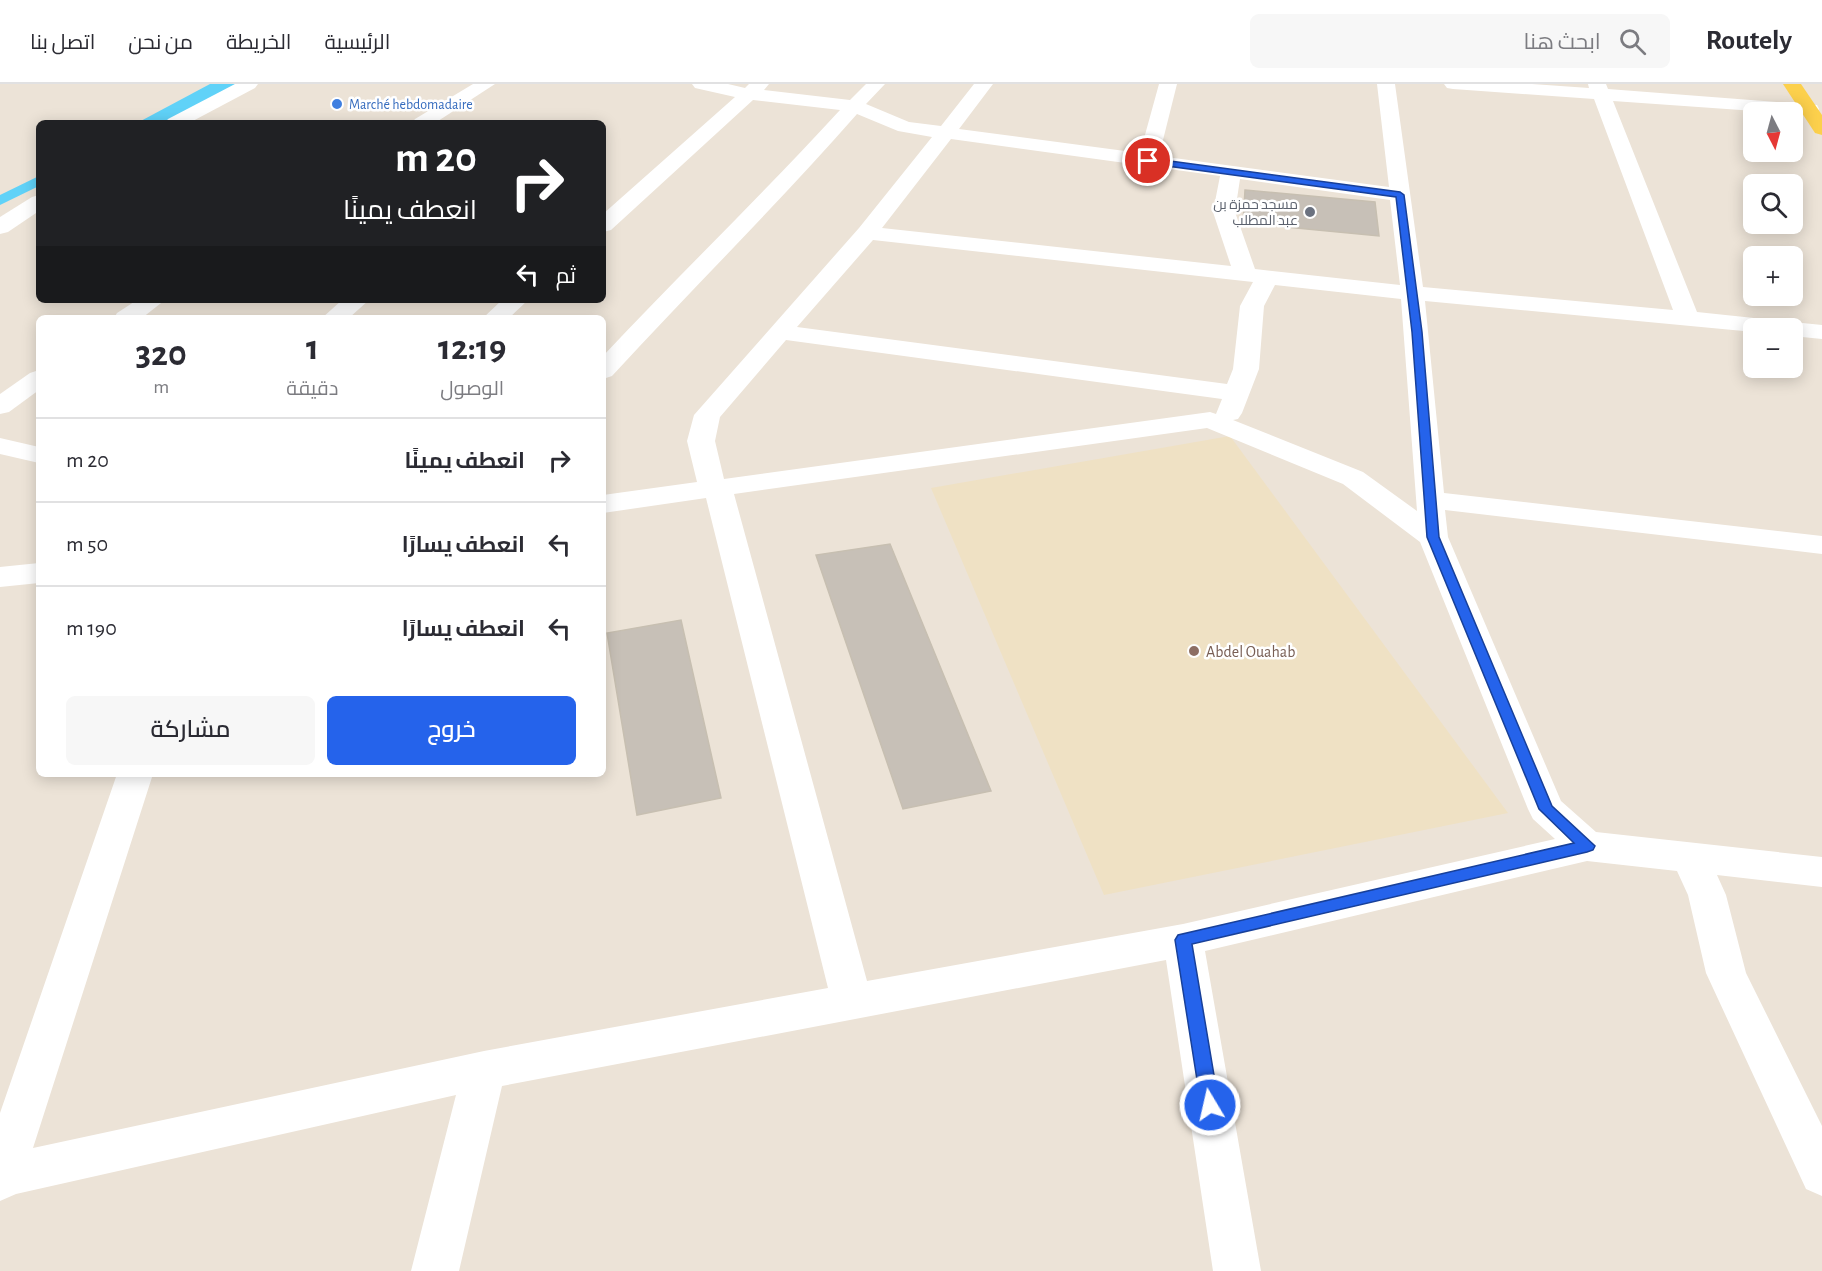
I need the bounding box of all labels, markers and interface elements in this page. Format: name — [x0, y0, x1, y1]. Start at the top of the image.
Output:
search box — [1250, 14, 1670, 68]
icon: search — [1616, 25, 1649, 58]
text: Routely — [1706, 27, 1792, 55]
text: ابحث هنا — [1524, 31, 1601, 53]
text: اتصل بنا — [30, 32, 95, 53]
text: من نحن — [128, 32, 193, 53]
text: الخريطة — [226, 32, 291, 53]
text: الرئيسية — [324, 32, 390, 53]
marker: Marché hebdomadaire — [330, 97, 344, 111]
place label: Marché hebdomadaire — [349, 98, 473, 112]
north arrow — [1743, 102, 1803, 162]
map controls — [1743, 102, 1803, 378]
pin — [1122, 135, 1173, 186]
text: 20 m — [395, 137, 477, 179]
icon: right — [498, 144, 576, 222]
icon: arrive — [1131, 144, 1164, 177]
button: search — [1743, 174, 1803, 234]
text: انعطف يمينًا — [343, 197, 477, 224]
place label: مسجد حمزة بن عبد المطلب — [1213, 198, 1298, 228]
marker: مسجد حمزة بن عبد المطلب — [1303, 205, 1317, 219]
button: + — [1743, 246, 1803, 306]
icon: left — [511, 258, 544, 291]
text: ثم — [556, 265, 576, 287]
button: − — [1743, 318, 1803, 378]
text: 1 — [306, 330, 319, 366]
text: 12:19 — [438, 330, 506, 366]
text: 320 — [136, 336, 187, 372]
text: m — [153, 377, 169, 397]
text: دقيقة — [286, 379, 338, 399]
text: الوصول — [440, 379, 504, 399]
icon: right — [543, 444, 576, 477]
text: 20 m — [66, 449, 109, 471]
text: انعطف يمينًا — [404, 450, 525, 472]
icon: left — [543, 528, 576, 561]
text: 50 m — [66, 533, 108, 555]
text: انعطف يسارًا — [402, 534, 525, 556]
icon: left — [543, 612, 576, 645]
text: 190 m — [66, 617, 117, 639]
text: انعطف يسارًا — [402, 618, 525, 640]
marker: Abdel Ouahab — [1187, 644, 1201, 658]
place label: Abdel Ouahab — [1206, 644, 1295, 660]
button: مشاركة — [66, 696, 315, 765]
button: خروج — [327, 696, 576, 765]
position arrow — [1178, 1073, 1242, 1137]

